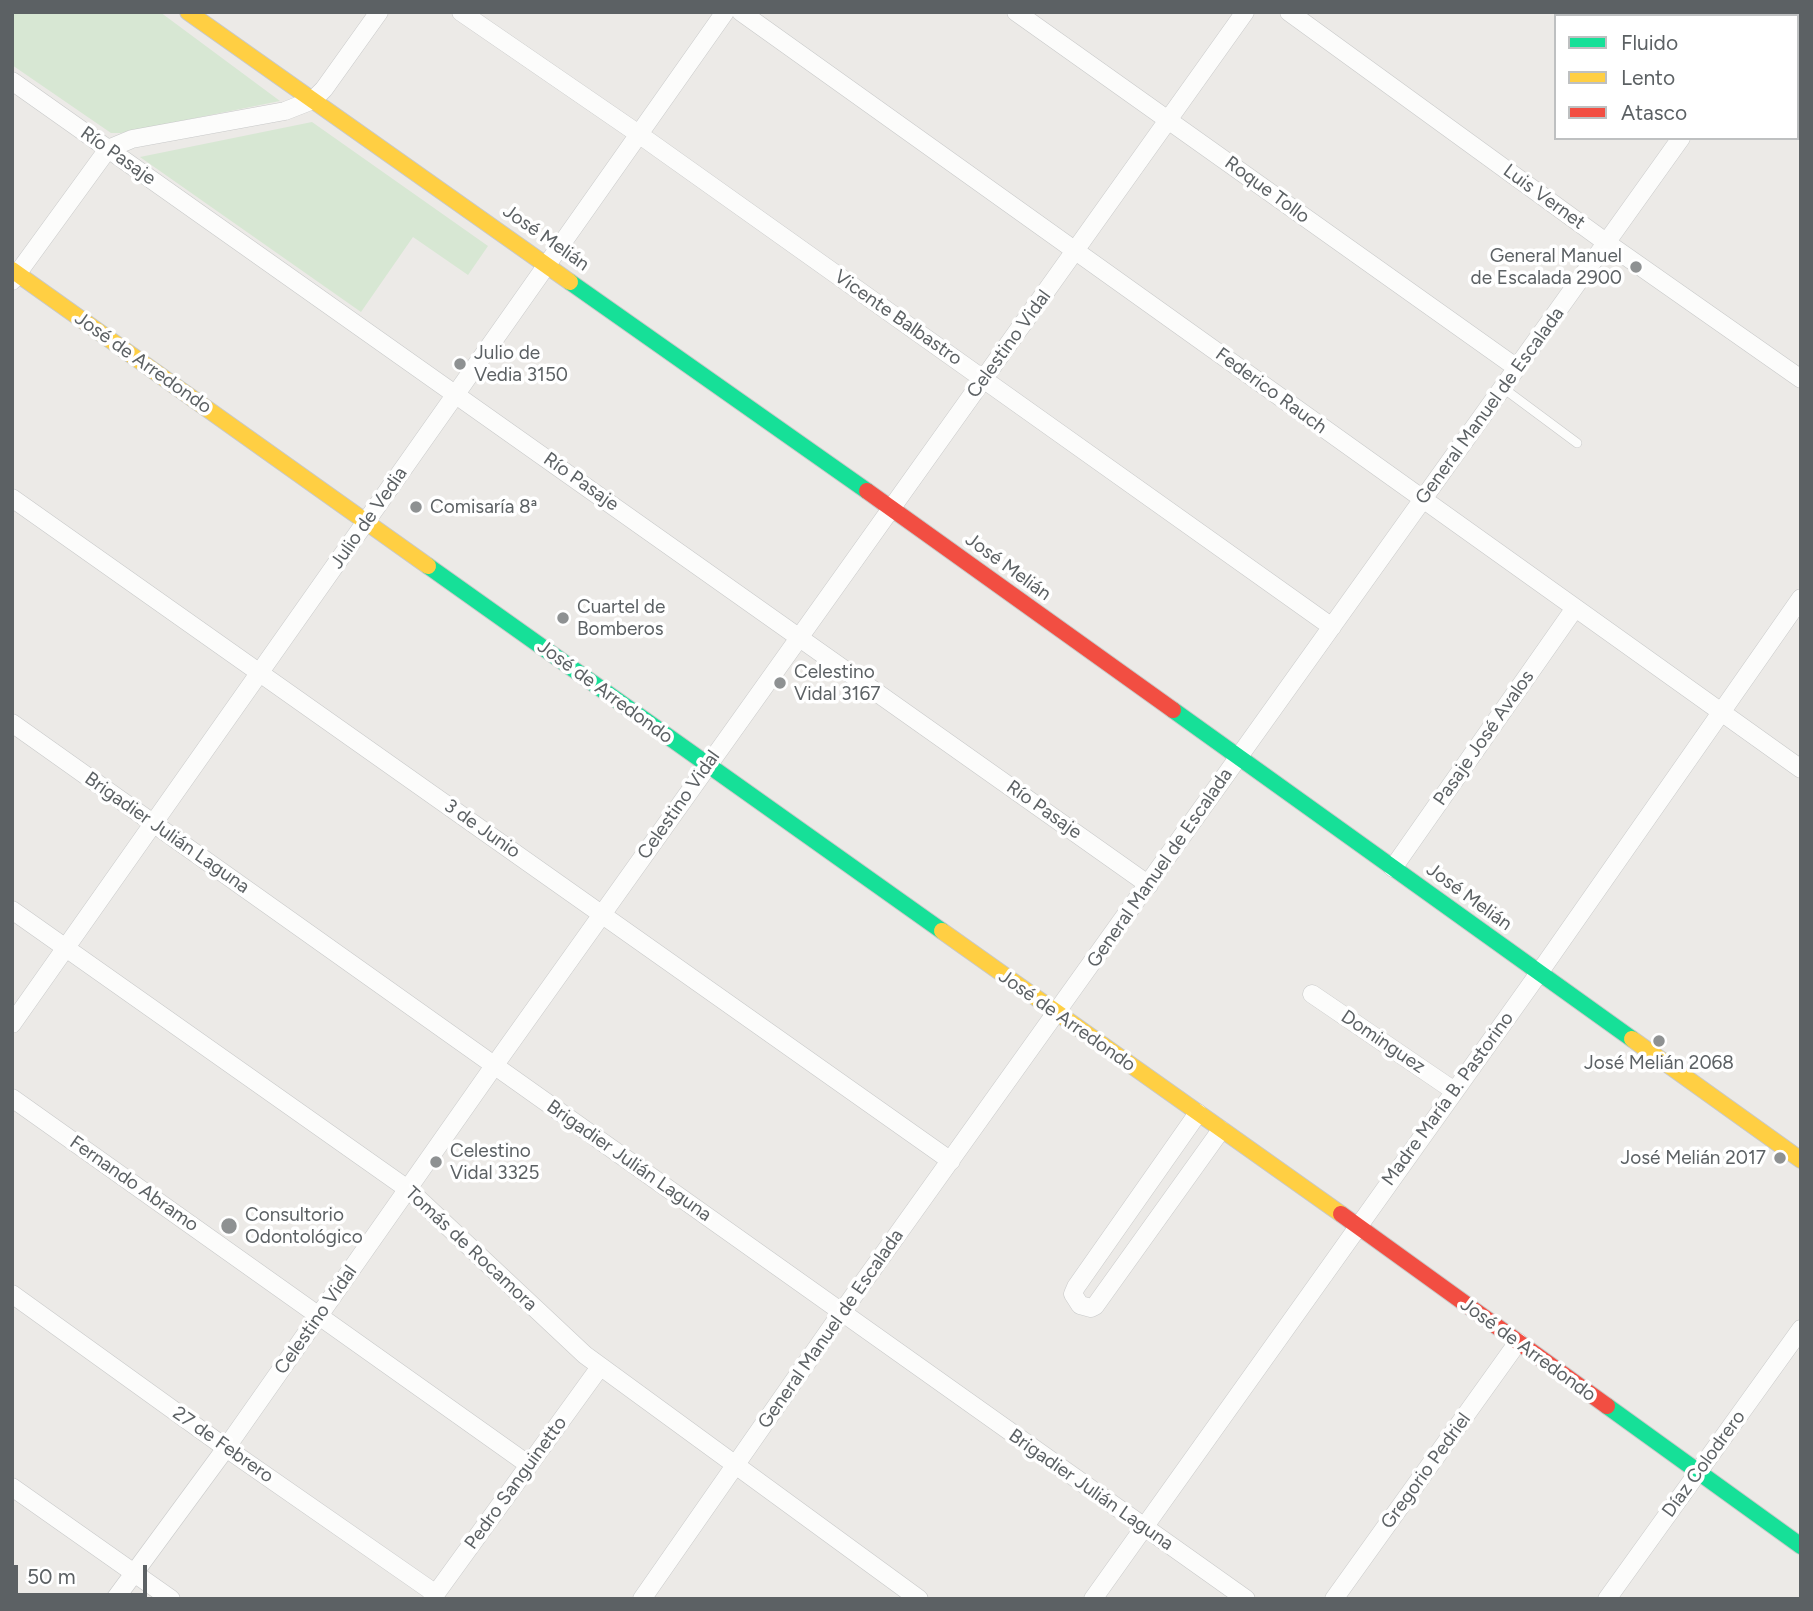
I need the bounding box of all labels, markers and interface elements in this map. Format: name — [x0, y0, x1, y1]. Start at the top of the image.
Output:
legend — [1554, 14, 1799, 140]
text: Fluido — [1621, 30, 1678, 55]
text: Lento — [1621, 65, 1675, 90]
text: Atasco — [1621, 100, 1687, 125]
street label: Río Pasaje — [76, 122, 160, 190]
street label: Roque Tollo — [1220, 152, 1314, 228]
street label: Luis Vernet — [1499, 160, 1589, 234]
street label: José Melián — [498, 200, 594, 276]
place label: General Manuel de Escalada 2900 — [1471, 245, 1622, 289]
marker: General Manuel de Escalada 2900 — [1628, 259, 1644, 275]
street label: Vicente Balbastro — [830, 265, 966, 371]
street label: Celestino Vidal — [962, 286, 1056, 402]
street label: General Manuel de Escalada — [1411, 303, 1569, 509]
street label: José de Arredondo — [70, 307, 216, 419]
place label: Julio de Vedia 3150 — [474, 342, 568, 386]
street label: Federico Rauch — [1211, 343, 1331, 439]
marker: Julio de Vedia 3150 — [452, 356, 468, 372]
street label: Río Pasaje — [539, 448, 623, 516]
street label: Julio de Vedia — [326, 463, 412, 573]
place label: Comisaría 8ª — [430, 496, 537, 518]
marker: Comisaría 8ª — [408, 499, 424, 515]
street label: José Melián — [961, 528, 1055, 606]
place label: Cuartel de Bomberos — [577, 596, 665, 640]
marker: Cuartel de Bomberos — [555, 610, 571, 626]
street label: José de Arredondo — [533, 635, 677, 749]
place label: Celestino Vidal 3167 — [794, 661, 880, 705]
street label: Pasaje José Avalos — [1429, 666, 1539, 810]
marker: Celestino Vidal 3167 — [772, 675, 788, 691]
street label: Celestino Vidal — [633, 746, 725, 864]
street label: General Manuel de Escalada — [1082, 764, 1238, 972]
street label: Brigadier Julián Laguna — [80, 767, 254, 899]
street label: Río Pasaje — [1002, 776, 1086, 844]
street label: 3 de Junio — [440, 795, 524, 863]
street label: José Melián — [1422, 858, 1516, 936]
street label: José de Arredondo — [994, 965, 1140, 1077]
street label: Dominguez — [1337, 1006, 1429, 1078]
street label: Madre María B. Pastorino — [1377, 1008, 1519, 1190]
marker: José Melián 2068 — [1651, 1033, 1667, 1049]
place label: José Melián 2068 — [1584, 1052, 1734, 1074]
street label: Brigadier Julián Laguna — [542, 1095, 716, 1227]
street label: Fernando Abramo — [65, 1131, 203, 1237]
place label: Celestino Vidal 3325 — [450, 1140, 539, 1184]
place label: José Melián 2017 — [1620, 1147, 1766, 1169]
marker: José Melián 2017 — [1772, 1150, 1788, 1166]
marker: Celestino Vidal 3325 — [428, 1154, 444, 1170]
street label: Tomás de Rocamora — [400, 1182, 542, 1316]
place label: Consultorio Odontológico — [245, 1204, 363, 1248]
marker: Consultorio Odontológico — [219, 1216, 239, 1236]
street label: General Manuel de Escalada — [753, 1225, 909, 1433]
street label: Celestino Vidal — [270, 1261, 362, 1379]
street label: José de Arredondo — [1456, 1293, 1600, 1407]
street label: 27 de Febrero — [168, 1402, 278, 1488]
street label: Díaz Colodrero — [1658, 1406, 1750, 1522]
street label: Gregorio Pedriel — [1376, 1409, 1476, 1533]
street label: Pedro Sanguinetto — [460, 1412, 572, 1554]
street label: Brigadier Julián Laguna — [1004, 1424, 1178, 1556]
scale bar — [18, 1552, 150, 1596]
text: 50 m — [27, 1564, 76, 1589]

